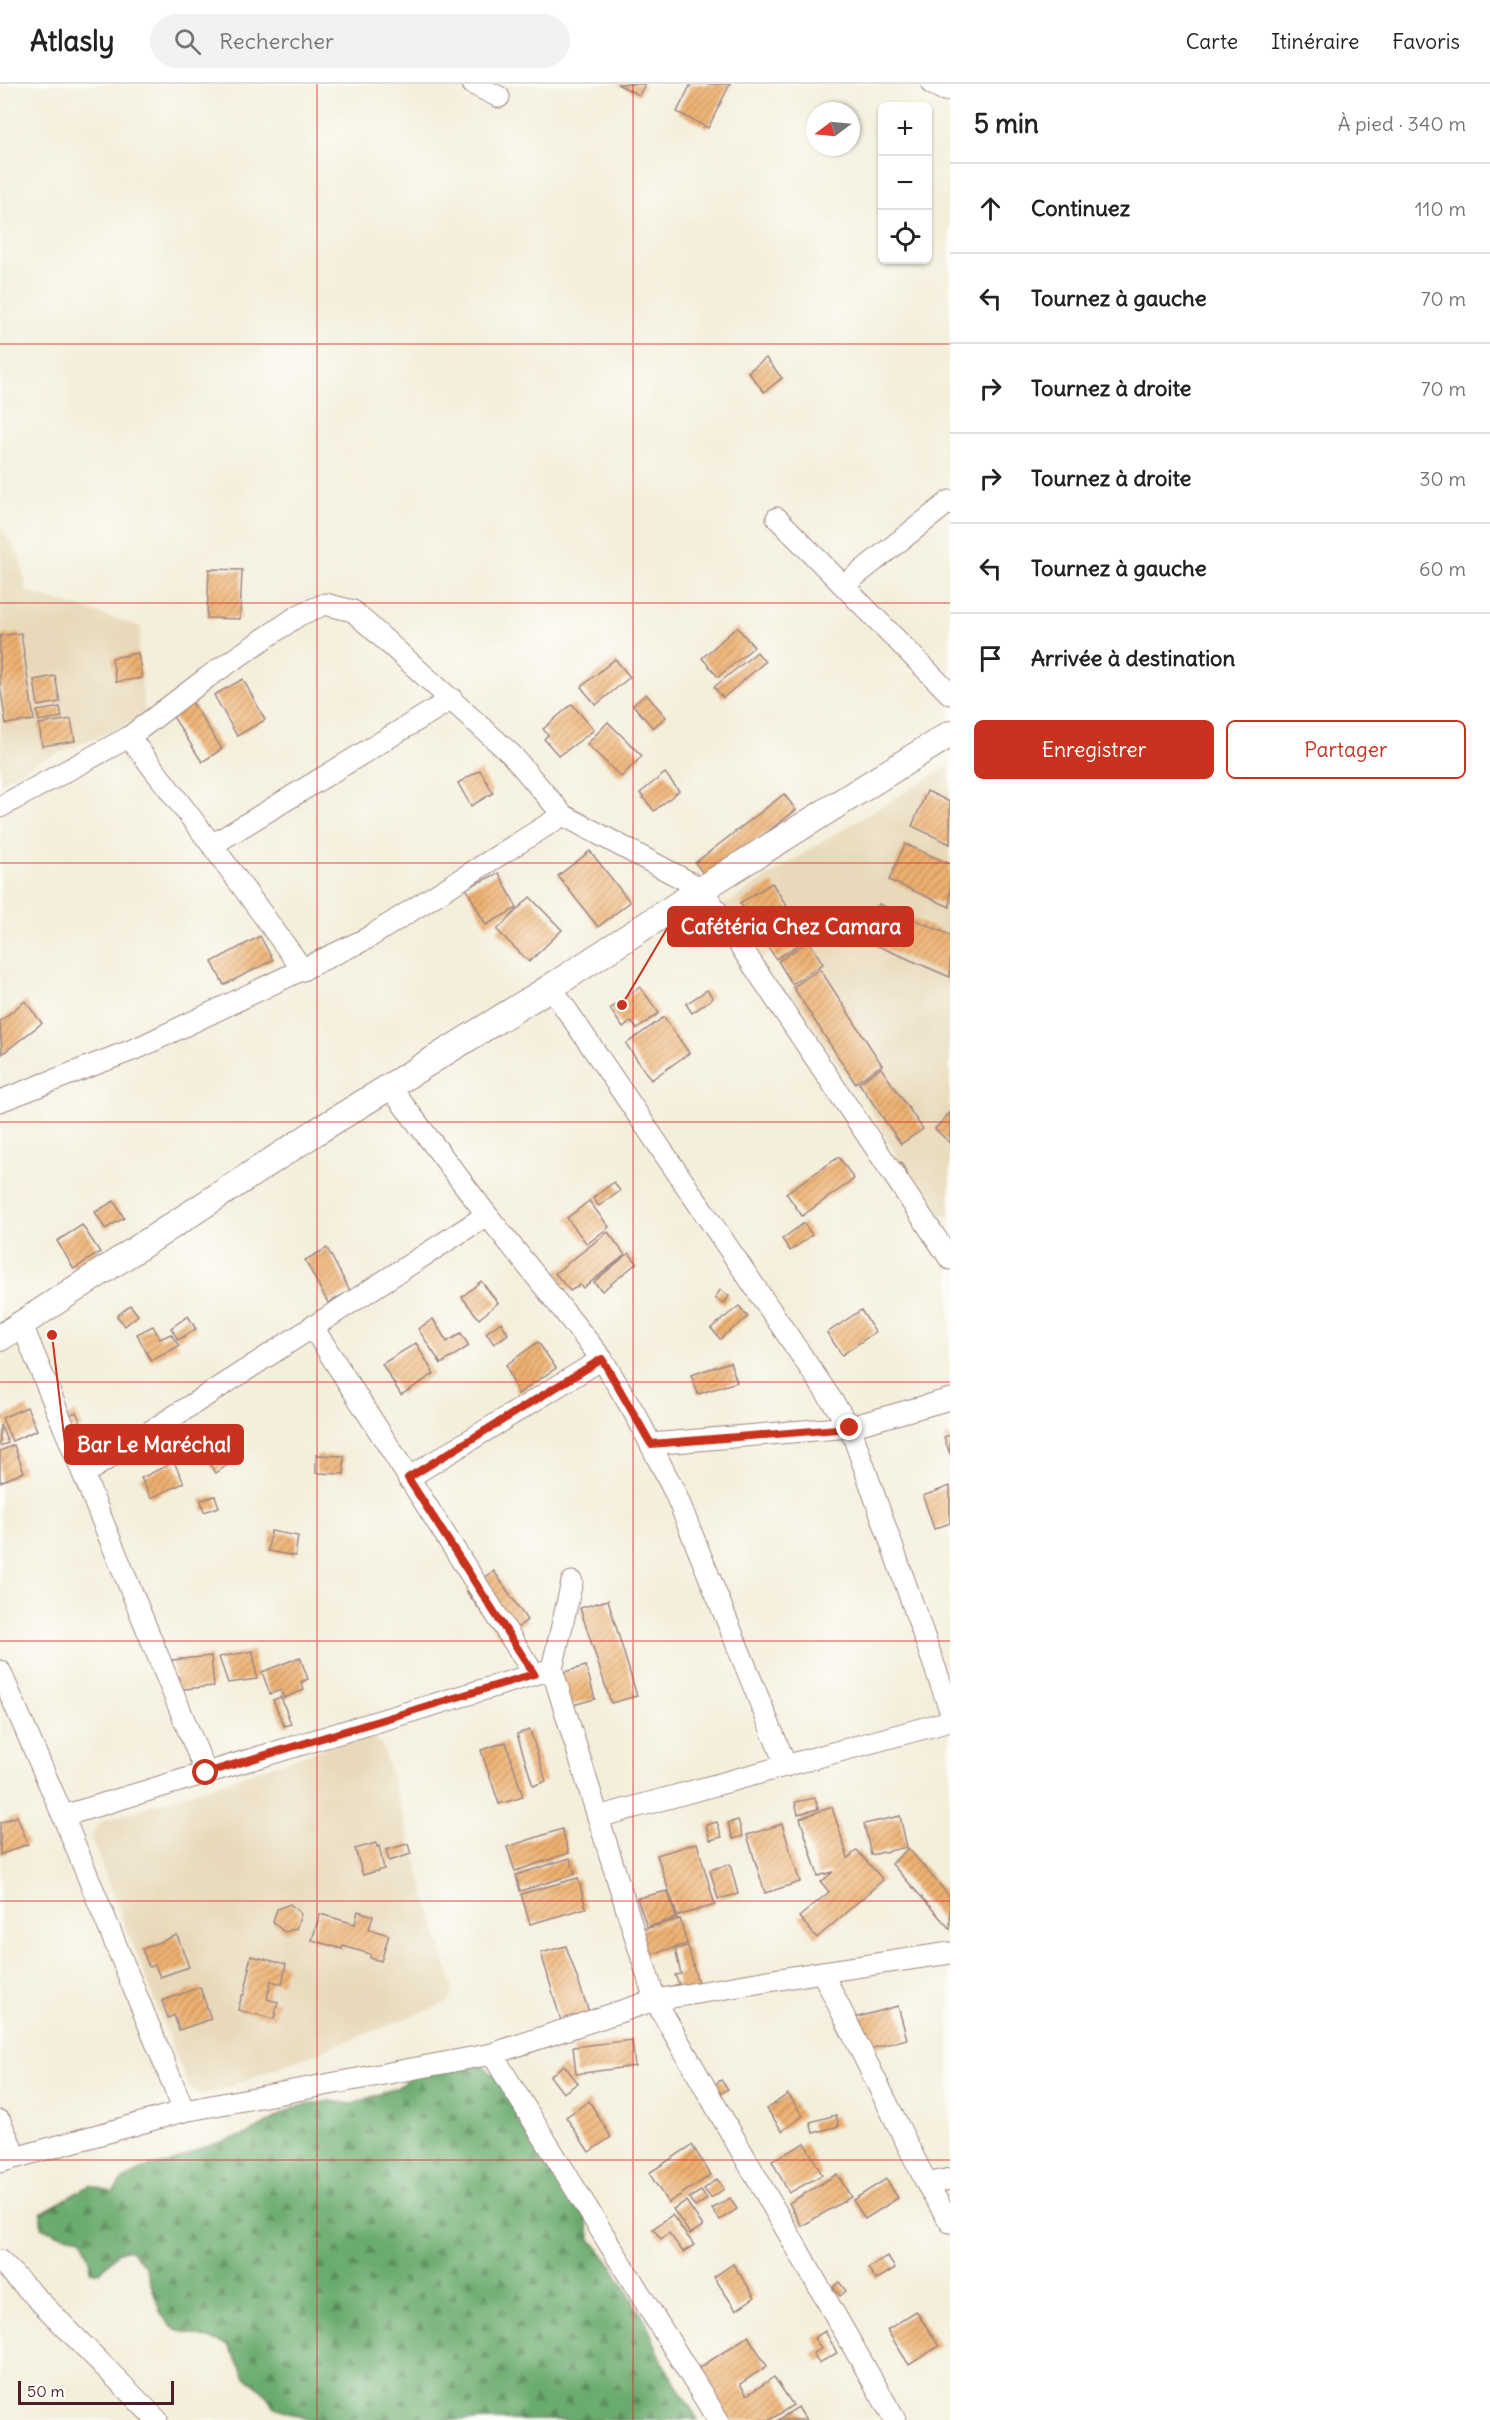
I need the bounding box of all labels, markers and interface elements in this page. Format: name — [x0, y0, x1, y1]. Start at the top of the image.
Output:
search box — [150, 14, 570, 68]
text: Atlasly — [30, 23, 114, 59]
icon: search — [171, 25, 204, 58]
text: Rechercher — [219, 27, 334, 55]
text: Carte — [1186, 28, 1238, 55]
text: Itinéraire — [1271, 28, 1359, 55]
text: Favoris — [1392, 28, 1460, 55]
north arrow — [806, 102, 860, 156]
map controls — [878, 102, 932, 264]
button: + — [878, 102, 932, 156]
text: 5 min — [974, 107, 1039, 140]
text: À pied · 340 m — [1338, 111, 1466, 136]
button: − — [878, 156, 932, 210]
icon: ahead — [974, 192, 1007, 225]
text: Continuez — [1031, 194, 1130, 222]
text: 110 m — [1415, 196, 1466, 221]
button: locate — [878, 210, 932, 264]
icon: left — [974, 282, 1007, 315]
text: Tournez à gauche — [1031, 284, 1207, 312]
text: 70 m — [1421, 286, 1466, 311]
icon: right — [974, 372, 1007, 405]
text: Tournez à droite — [1031, 374, 1191, 402]
text: 70 m — [1421, 376, 1466, 401]
icon: right — [974, 462, 1007, 495]
text: Tournez à droite — [1031, 464, 1191, 492]
text: 30 m — [1419, 466, 1466, 491]
icon: left — [974, 552, 1007, 585]
text: Tournez à gauche — [1031, 554, 1207, 582]
text: 60 m — [1419, 556, 1466, 581]
icon: arrive — [974, 642, 1007, 675]
text: Arrivée à destination — [1031, 644, 1235, 672]
button: Enregistrer — [974, 720, 1214, 779]
button: Partager — [1226, 720, 1466, 779]
callout: Cafétéria Chez Camara — [668, 907, 913, 946]
text: Cafétéria Chez Camara — [681, 913, 901, 940]
route end — [836, 1414, 862, 1440]
callout: Bar Le Maréchal — [65, 1425, 243, 1464]
text: Bar Le Maréchal — [77, 1431, 231, 1458]
route start — [192, 1759, 218, 1785]
scale bar — [18, 2378, 174, 2406]
text: 50 m — [27, 2381, 65, 2401]

